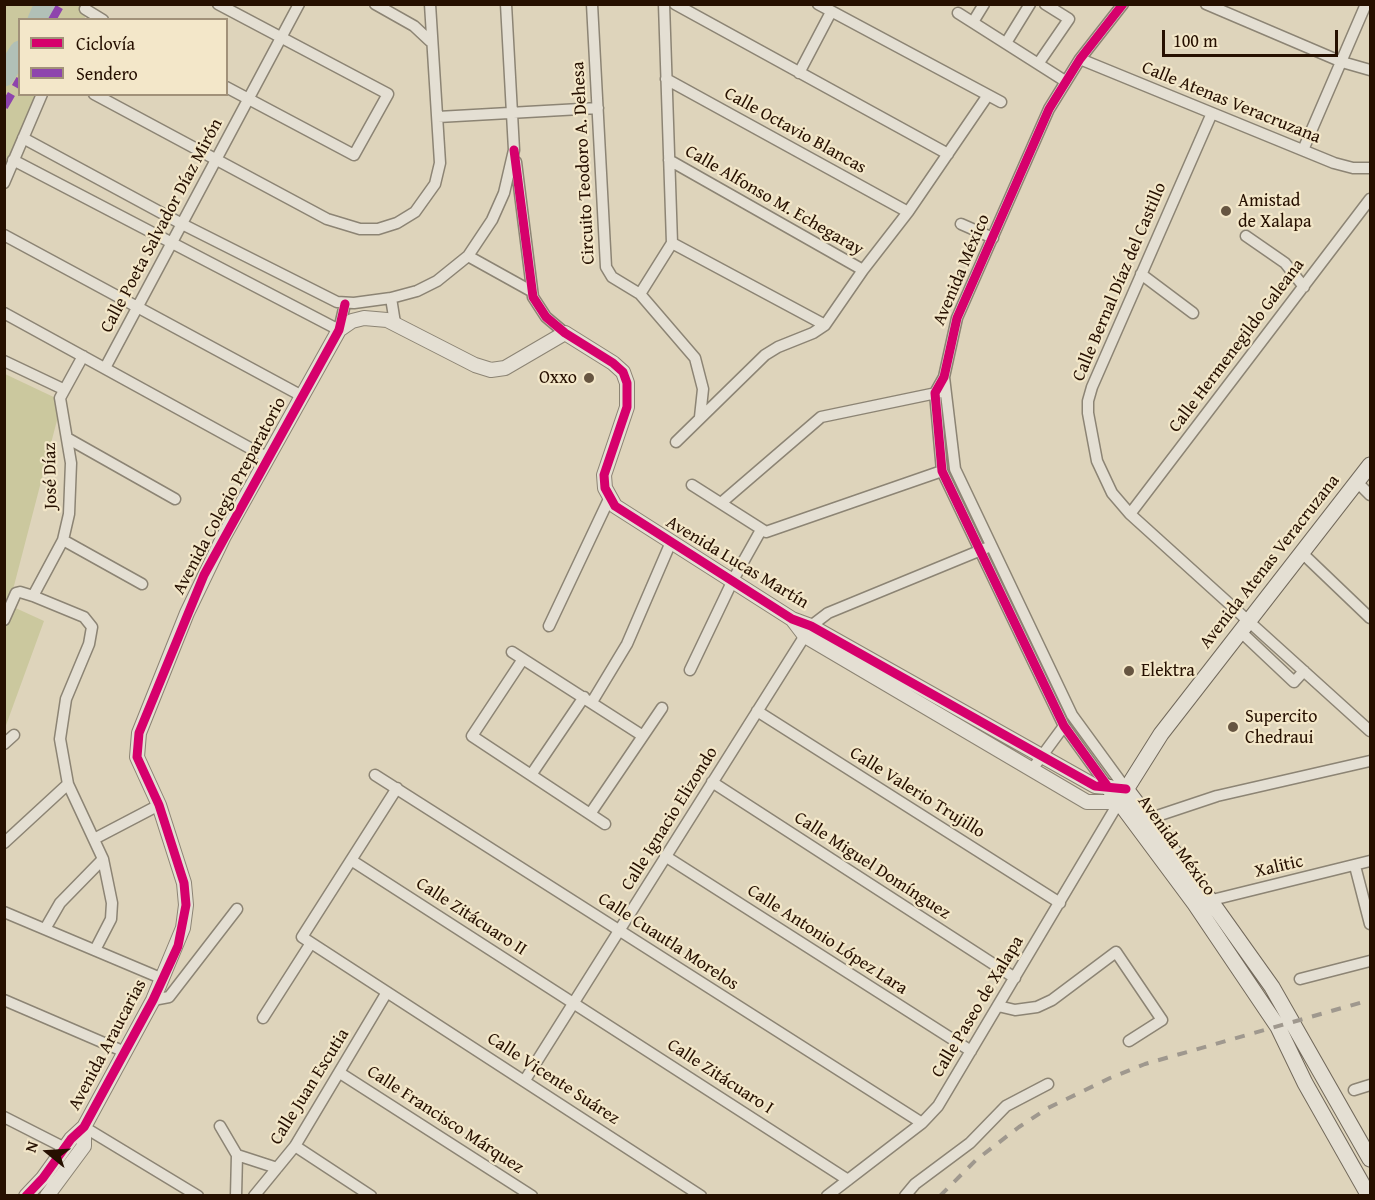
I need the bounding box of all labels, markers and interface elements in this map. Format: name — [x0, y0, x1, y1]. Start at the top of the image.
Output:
legend — [18, 18, 228, 96]
scale bar — [1165, 18, 1340, 56]
text: 100 m — [1173, 27, 1218, 54]
text: Ciclovía — [76, 30, 135, 57]
street label: Calle Atenas Veracruzana — [1138, 57, 1324, 149]
text: Sendero — [76, 60, 138, 87]
street label: Circuito Teodoro A. Dehesa — [568, 61, 600, 265]
street label: Calle Octavio Blancas — [720, 83, 870, 179]
street label: Calle Poeta Salvador Díaz Mirón — [96, 115, 228, 337]
street label: Calle Alfonso M. Echegaray — [681, 141, 867, 261]
street label: Calle Bernal Díaz del Castillo — [1068, 179, 1172, 385]
place label: Amistad de Xalapa — [1238, 190, 1311, 232]
marker: Amistad de Xalapa — [1219, 204, 1233, 218]
street label: Avenida México — [929, 211, 995, 329]
street label: Calle Hermenegildo Galeana — [1165, 255, 1309, 437]
place label: Oxxo — [539, 367, 577, 389]
marker: Oxxo — [582, 371, 596, 385]
street label: Avenida Colegio Preparatorio — [169, 394, 291, 598]
street label: José Díaz — [40, 442, 62, 510]
street label: Avenida Atenas Veracruzana — [1195, 471, 1345, 653]
street label: Avenida Lucas Martín — [662, 512, 812, 614]
place label: Elektra — [1141, 660, 1195, 682]
marker: Elektra — [1122, 664, 1136, 678]
place label: Supercito Chedraui — [1245, 706, 1317, 748]
marker: Supercito Chedraui — [1226, 720, 1240, 734]
street label: Calle Ignacio Elizondo — [617, 743, 723, 895]
street label: Calle Valerio Trujillo — [845, 743, 989, 843]
street label: Avenida México — [1132, 792, 1220, 900]
street label: Calle Miguel Domínguez — [790, 807, 954, 925]
street label: Xalitic — [1253, 851, 1305, 883]
street label: Calle Zitácuaro II — [412, 873, 530, 961]
street label: Calle Antonio López Lara — [743, 880, 911, 1000]
street label: Calle Cuautla Morelos — [594, 888, 742, 996]
street label: Calle Paseo de Xalapa — [927, 932, 1029, 1082]
street label: Avenida Araucarias — [64, 976, 152, 1114]
street label: Calle Juan Escutia — [266, 1025, 354, 1149]
street label: Calle Vicente Suárez — [483, 1028, 623, 1130]
street label: Calle Zitácuaro I — [663, 1035, 777, 1119]
street label: Calle Francisco Márquez — [363, 1061, 527, 1179]
north arrow — [18, 1122, 78, 1182]
text: N — [18, 1138, 44, 1155]

